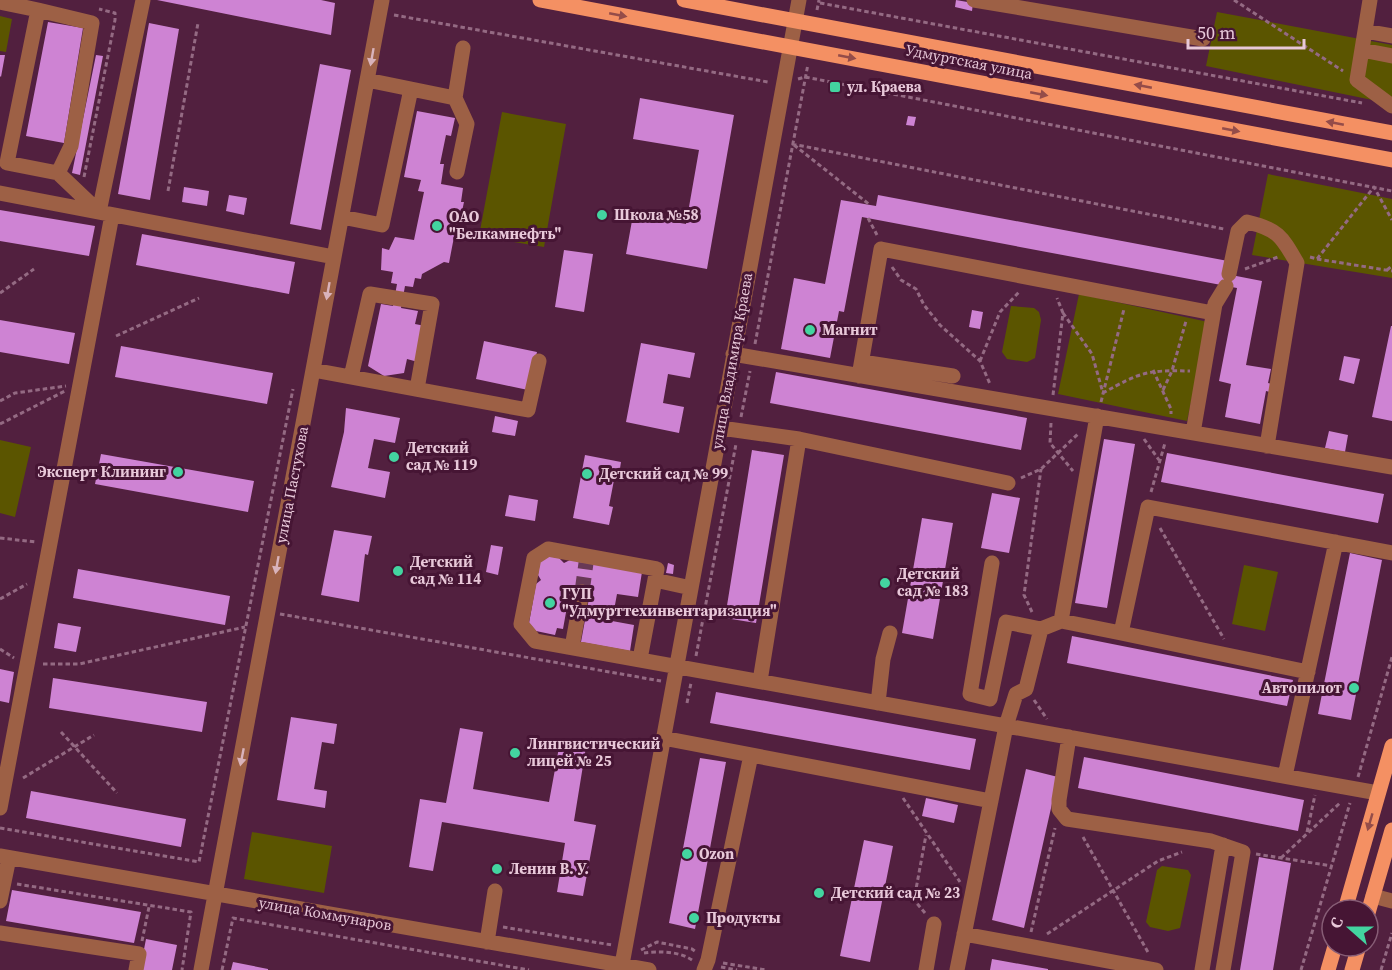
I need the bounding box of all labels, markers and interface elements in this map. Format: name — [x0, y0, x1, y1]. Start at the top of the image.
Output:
one-way arrow — [609, 10, 628, 19]
scale bar — [1188, 12, 1304, 50]
text: 50 m — [1197, 20, 1235, 45]
street label: Удмуртская улица — [904, 39, 1035, 84]
one-way arrow — [367, 48, 376, 67]
one-way arrow — [838, 53, 857, 62]
place label: ул. Краева — [846, 76, 923, 97]
marker: ул. Краева — [828, 80, 842, 94]
one-way arrow — [1133, 81, 1152, 90]
one-way arrow — [1030, 90, 1049, 99]
one-way arrow — [1325, 118, 1344, 127]
one-way arrow — [1221, 126, 1240, 135]
place label: Школа №58 — [614, 204, 699, 225]
place label: ОАО "Белкамнефть" — [449, 206, 561, 244]
marker: Школа №58 — [595, 208, 609, 222]
marker: ОАО "Белкамнефть" — [430, 219, 444, 233]
street label: улица Владимира Краева — [706, 271, 757, 451]
one-way arrow — [323, 281, 332, 300]
place label: Магнит — [822, 319, 878, 340]
marker: Магнит — [803, 323, 817, 337]
street label: улица Пастухова — [270, 424, 313, 545]
place label: Детский сад № 119 — [406, 437, 477, 475]
marker: Детский сад № 119 — [387, 450, 401, 464]
place label: Эксперт Клининг — [37, 461, 166, 482]
place label: Детский сад № 99 — [599, 463, 728, 484]
marker: Эксперт Клининг — [171, 465, 185, 479]
marker: Детский сад № 99 — [580, 467, 594, 481]
place label: Детский сад № 114 — [410, 551, 481, 589]
one-way arrow — [272, 555, 281, 574]
place label: Детский сад № 183 — [897, 563, 968, 601]
marker: Детский сад № 114 — [391, 564, 405, 578]
marker: Детский сад № 183 — [878, 576, 892, 590]
place label: ГУП "Удмурттехинвентаризация" — [562, 583, 777, 621]
marker: ГУП "Удмурттехинвентаризация" — [543, 596, 557, 610]
place label: Автопилот — [1262, 677, 1343, 698]
marker: Автопилот — [1347, 681, 1361, 695]
place label: Лингвистический лицей № 25 — [527, 733, 661, 771]
marker: Лингвистический лицей № 25 — [508, 746, 522, 760]
one-way arrow — [237, 747, 246, 766]
one-way arrow — [1365, 813, 1374, 831]
place label: Ozon — [699, 843, 734, 864]
marker: Ozon — [680, 847, 694, 861]
place label: Ленин В. У. — [509, 858, 589, 879]
marker: Ленин В. У. — [490, 862, 504, 876]
place label: Детский сад № 23 — [831, 882, 960, 903]
marker: Детский сад № 23 — [812, 886, 826, 900]
street label: улица Коммунаров — [257, 891, 393, 936]
north arrow — [1320, 898, 1380, 958]
place label: Продукты — [706, 907, 781, 928]
marker: Продукты — [687, 911, 701, 925]
text: С — [1324, 914, 1348, 931]

